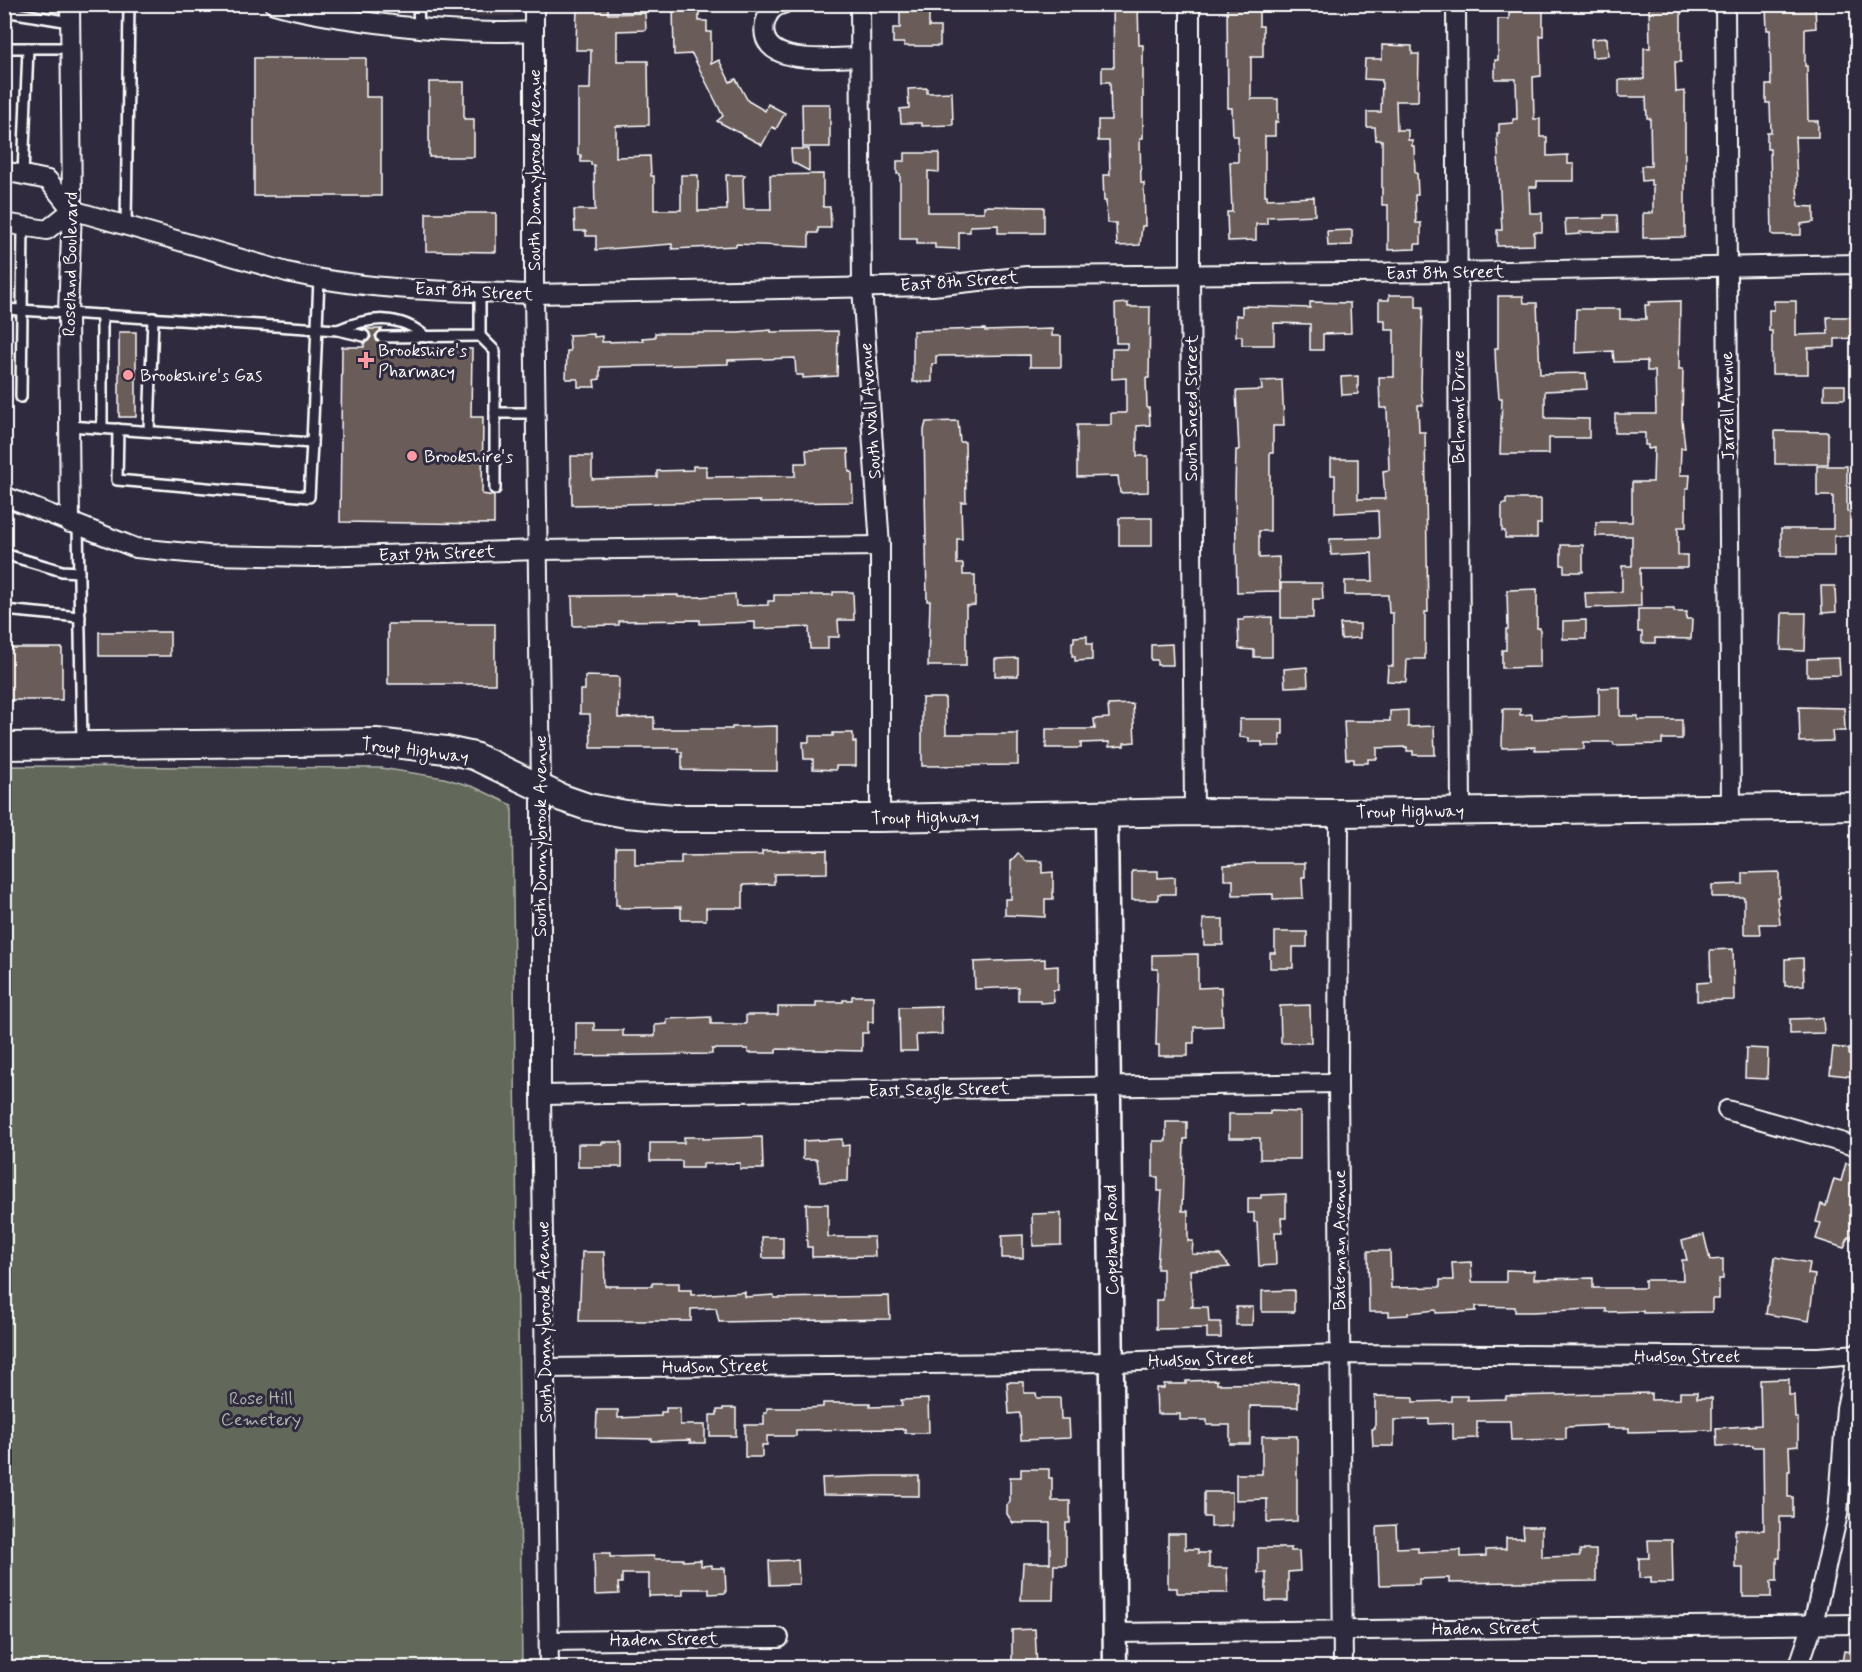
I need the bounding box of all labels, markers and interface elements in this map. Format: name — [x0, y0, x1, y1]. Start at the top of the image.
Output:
street label: South Donnybrook Avenue — [523, 69, 547, 271]
street label: Roseland Boulevard — [58, 191, 84, 337]
street label: East 8th Street — [1386, 260, 1505, 286]
street label: East 8th Street — [899, 266, 1019, 298]
street label: East 8th Street — [414, 277, 534, 307]
street label: South Sneed Street — [1180, 334, 1204, 481]
place label: Brookshire's Pharmacy — [378, 339, 467, 384]
street label: South Wall Avenue — [854, 342, 888, 480]
street label: Belmont Drive — [1447, 350, 1471, 464]
street label: Jarrell Avenue — [1715, 351, 1741, 461]
marker: Brookshire's Pharmacy — [359, 353, 373, 367]
place label: Brookshire's Gas — [140, 364, 262, 388]
marker: Brookshire's Gas — [121, 368, 135, 382]
place label: Brookshire's — [424, 445, 513, 469]
marker: Brookshire's — [405, 449, 419, 463]
street label: East 9th Street — [378, 540, 496, 568]
street label: Troup Highway — [360, 732, 470, 770]
street label: South Donnybrook Avenue — [529, 735, 553, 937]
street label: Troup Highway — [1356, 799, 1464, 826]
street label: Troup Highway — [871, 805, 979, 832]
street label: East Seagle Street — [868, 1077, 1010, 1105]
street label: Bateman Avenue — [1328, 1169, 1352, 1310]
street label: Copeland Road — [1099, 1184, 1125, 1296]
street label: South Donnybrook Avenue — [531, 1221, 559, 1423]
street label: Hudson Street — [1634, 1345, 1740, 1369]
street label: Hudson Street — [1148, 1346, 1255, 1374]
street label: Hudson Street — [662, 1354, 769, 1380]
park label: Rose Hill Cemetery — [221, 1387, 301, 1432]
street label: Haden Street — [1431, 1616, 1541, 1642]
street label: Haden Street — [609, 1627, 719, 1653]

